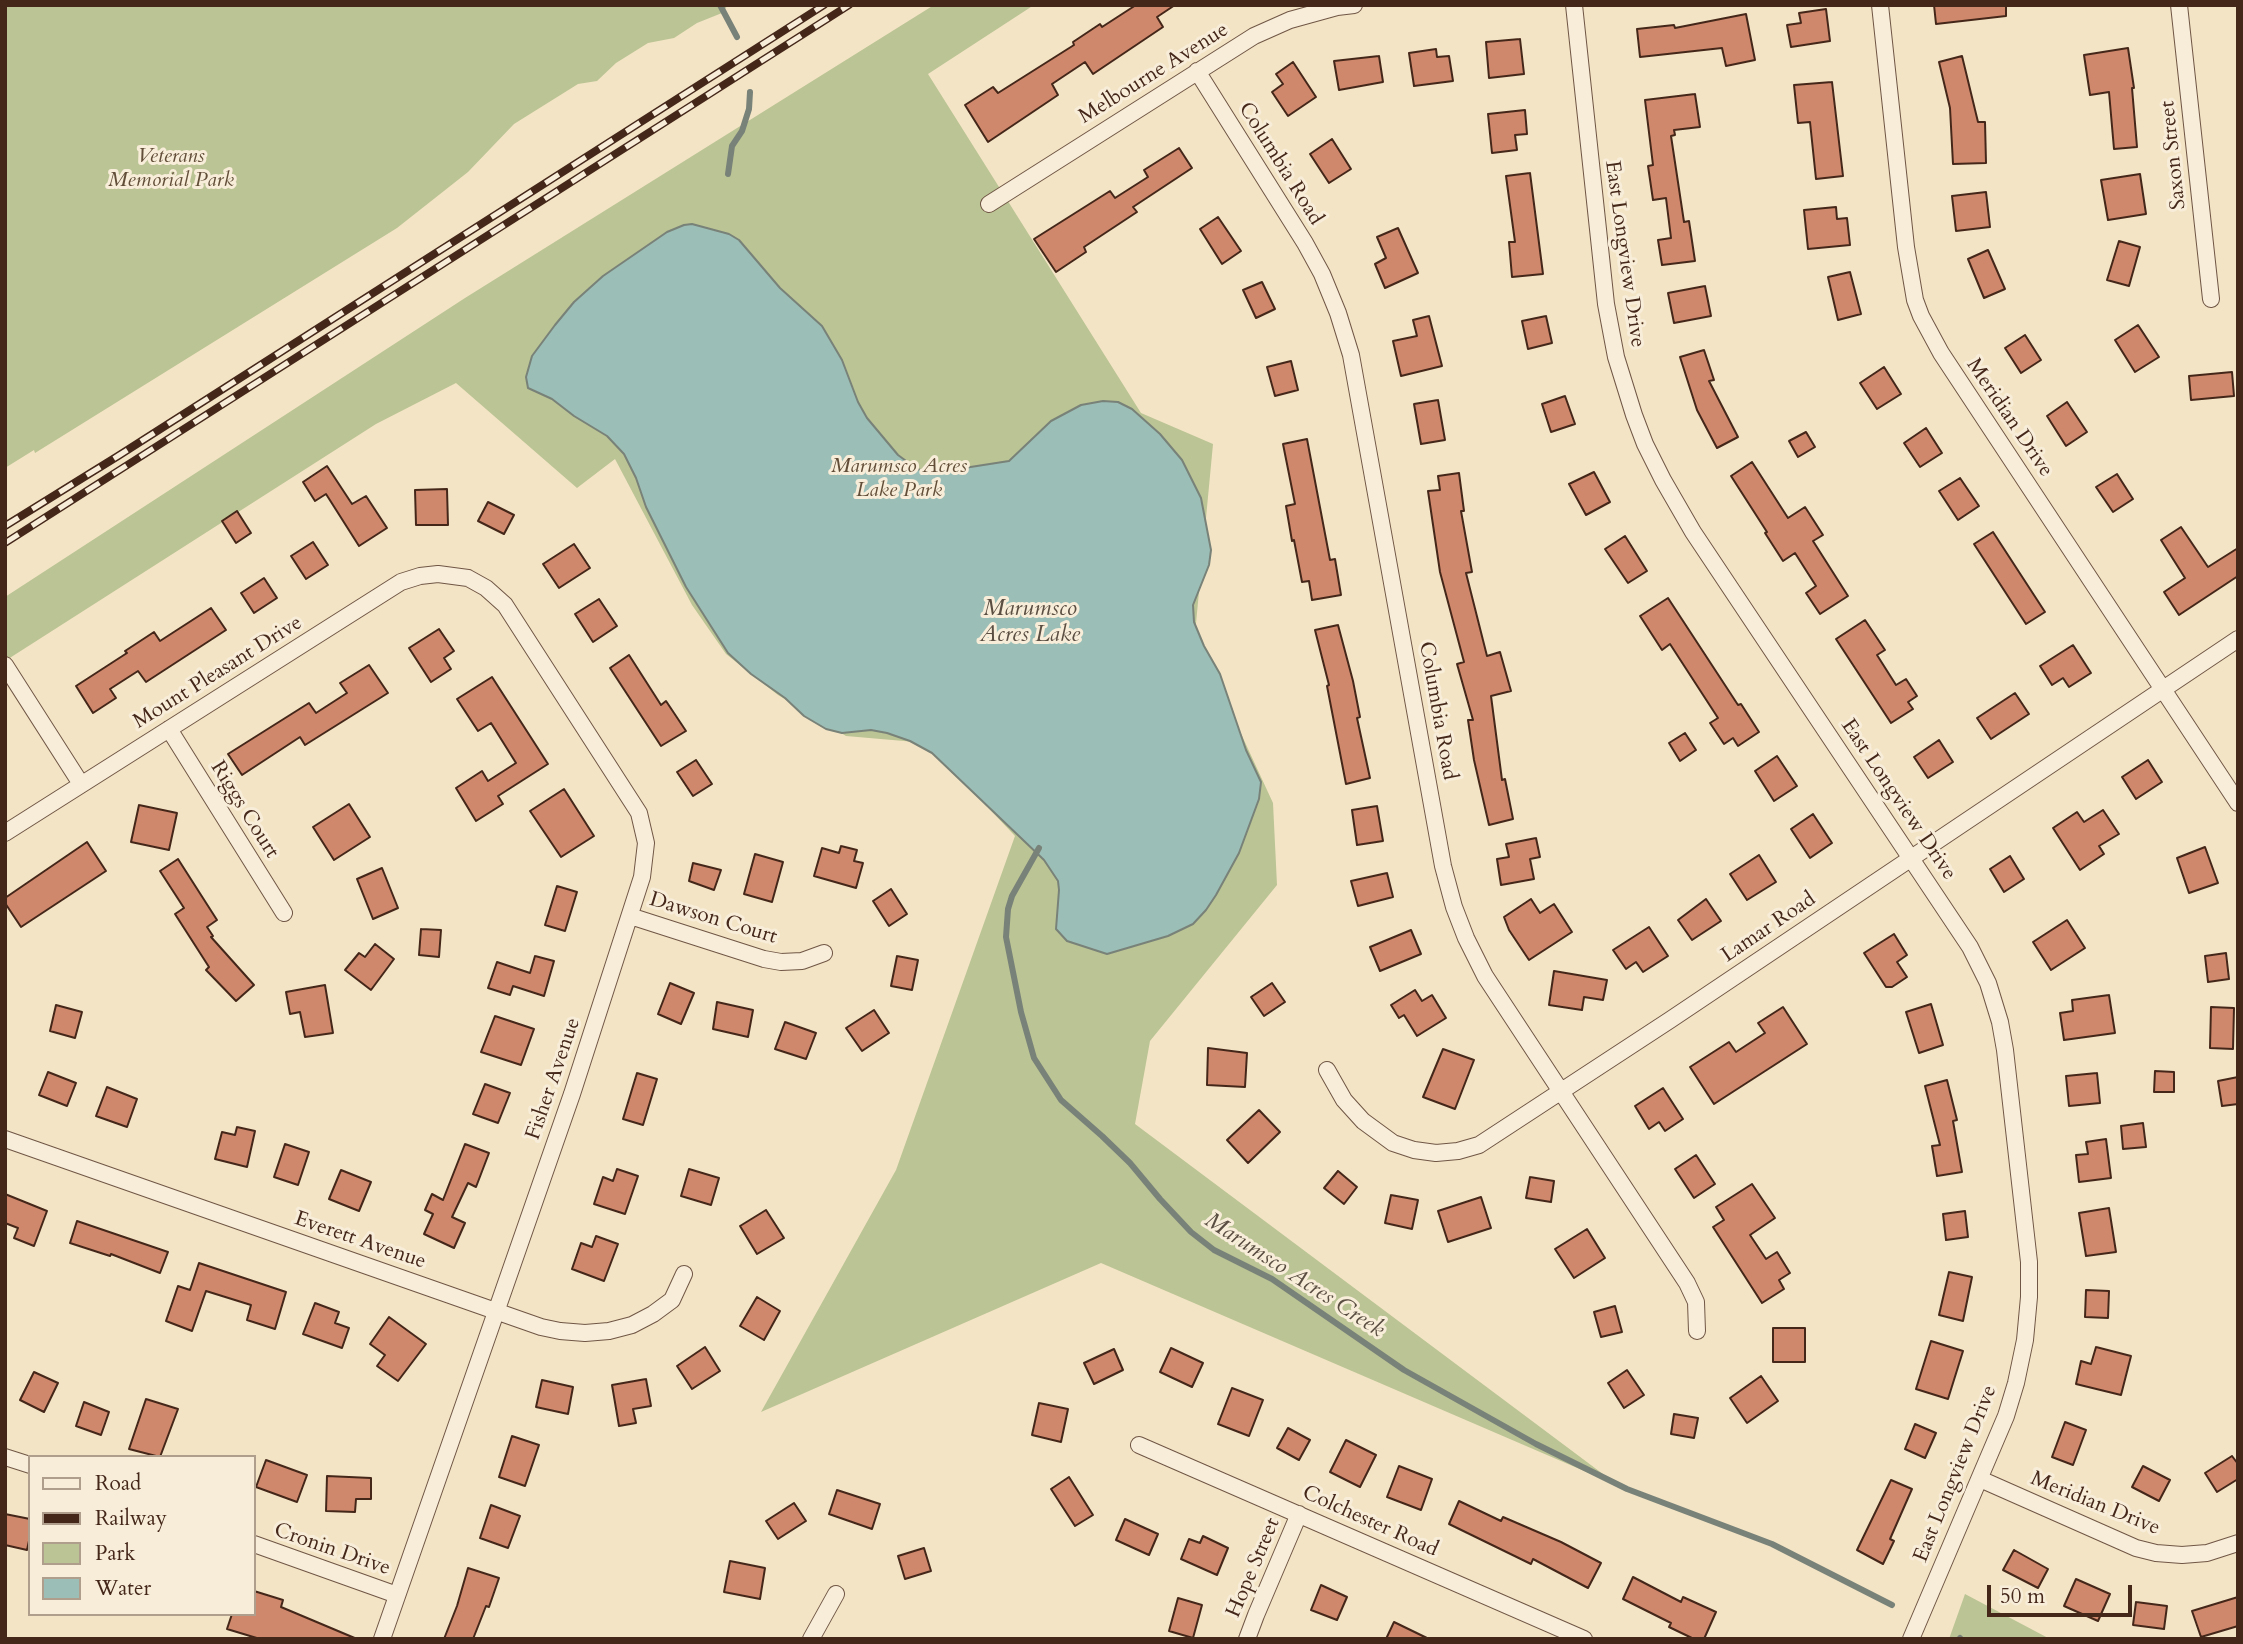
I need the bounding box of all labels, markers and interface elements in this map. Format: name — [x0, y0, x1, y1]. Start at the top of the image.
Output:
street label: Melbourne Avenue — [1075, 18, 1233, 130]
street label: Columbia Road — [1232, 98, 1328, 230]
street label: Saxon Street — [2156, 99, 2192, 211]
park label: Veterans Memorial Park — [108, 144, 234, 194]
street label: East Longview Drive — [1598, 159, 1650, 349]
street label: Meridian Drive — [1960, 354, 2058, 482]
park label: Marumsco Acres Lake Park — [831, 454, 967, 504]
water label: Marumsco Acres Lake — [980, 596, 1080, 650]
street label: Mount Pleasant Drive — [129, 611, 307, 735]
street label: Columbia Road — [1412, 640, 1462, 782]
street label: East Longview Drive — [1835, 715, 1961, 885]
street label: Riggs Court — [204, 757, 284, 863]
street label: Lamar Road — [1717, 887, 1821, 969]
street label: Dawson Court — [646, 888, 780, 950]
street label: Fisher Avenue — [521, 1015, 587, 1143]
street label: Everett Avenue — [291, 1207, 429, 1275]
water label: Marumsco Acres Creek — [1199, 1208, 1389, 1344]
street label: East Longview Drive — [1909, 1382, 2003, 1566]
legend — [28, 1455, 256, 1616]
street label: Meridian Drive — [2027, 1467, 2163, 1541]
text: Road — [95, 1469, 141, 1498]
street label: Colchester Road — [1298, 1481, 1442, 1563]
text: Railway — [95, 1504, 167, 1533]
street label: Hope Street — [1222, 1514, 1286, 1622]
street label: Cronin Drive — [271, 1518, 393, 1582]
text: Park — [95, 1539, 135, 1568]
scale bar — [1991, 1570, 2136, 1614]
text: Water — [95, 1574, 151, 1603]
text: 50 m — [2000, 1582, 2045, 1611]

